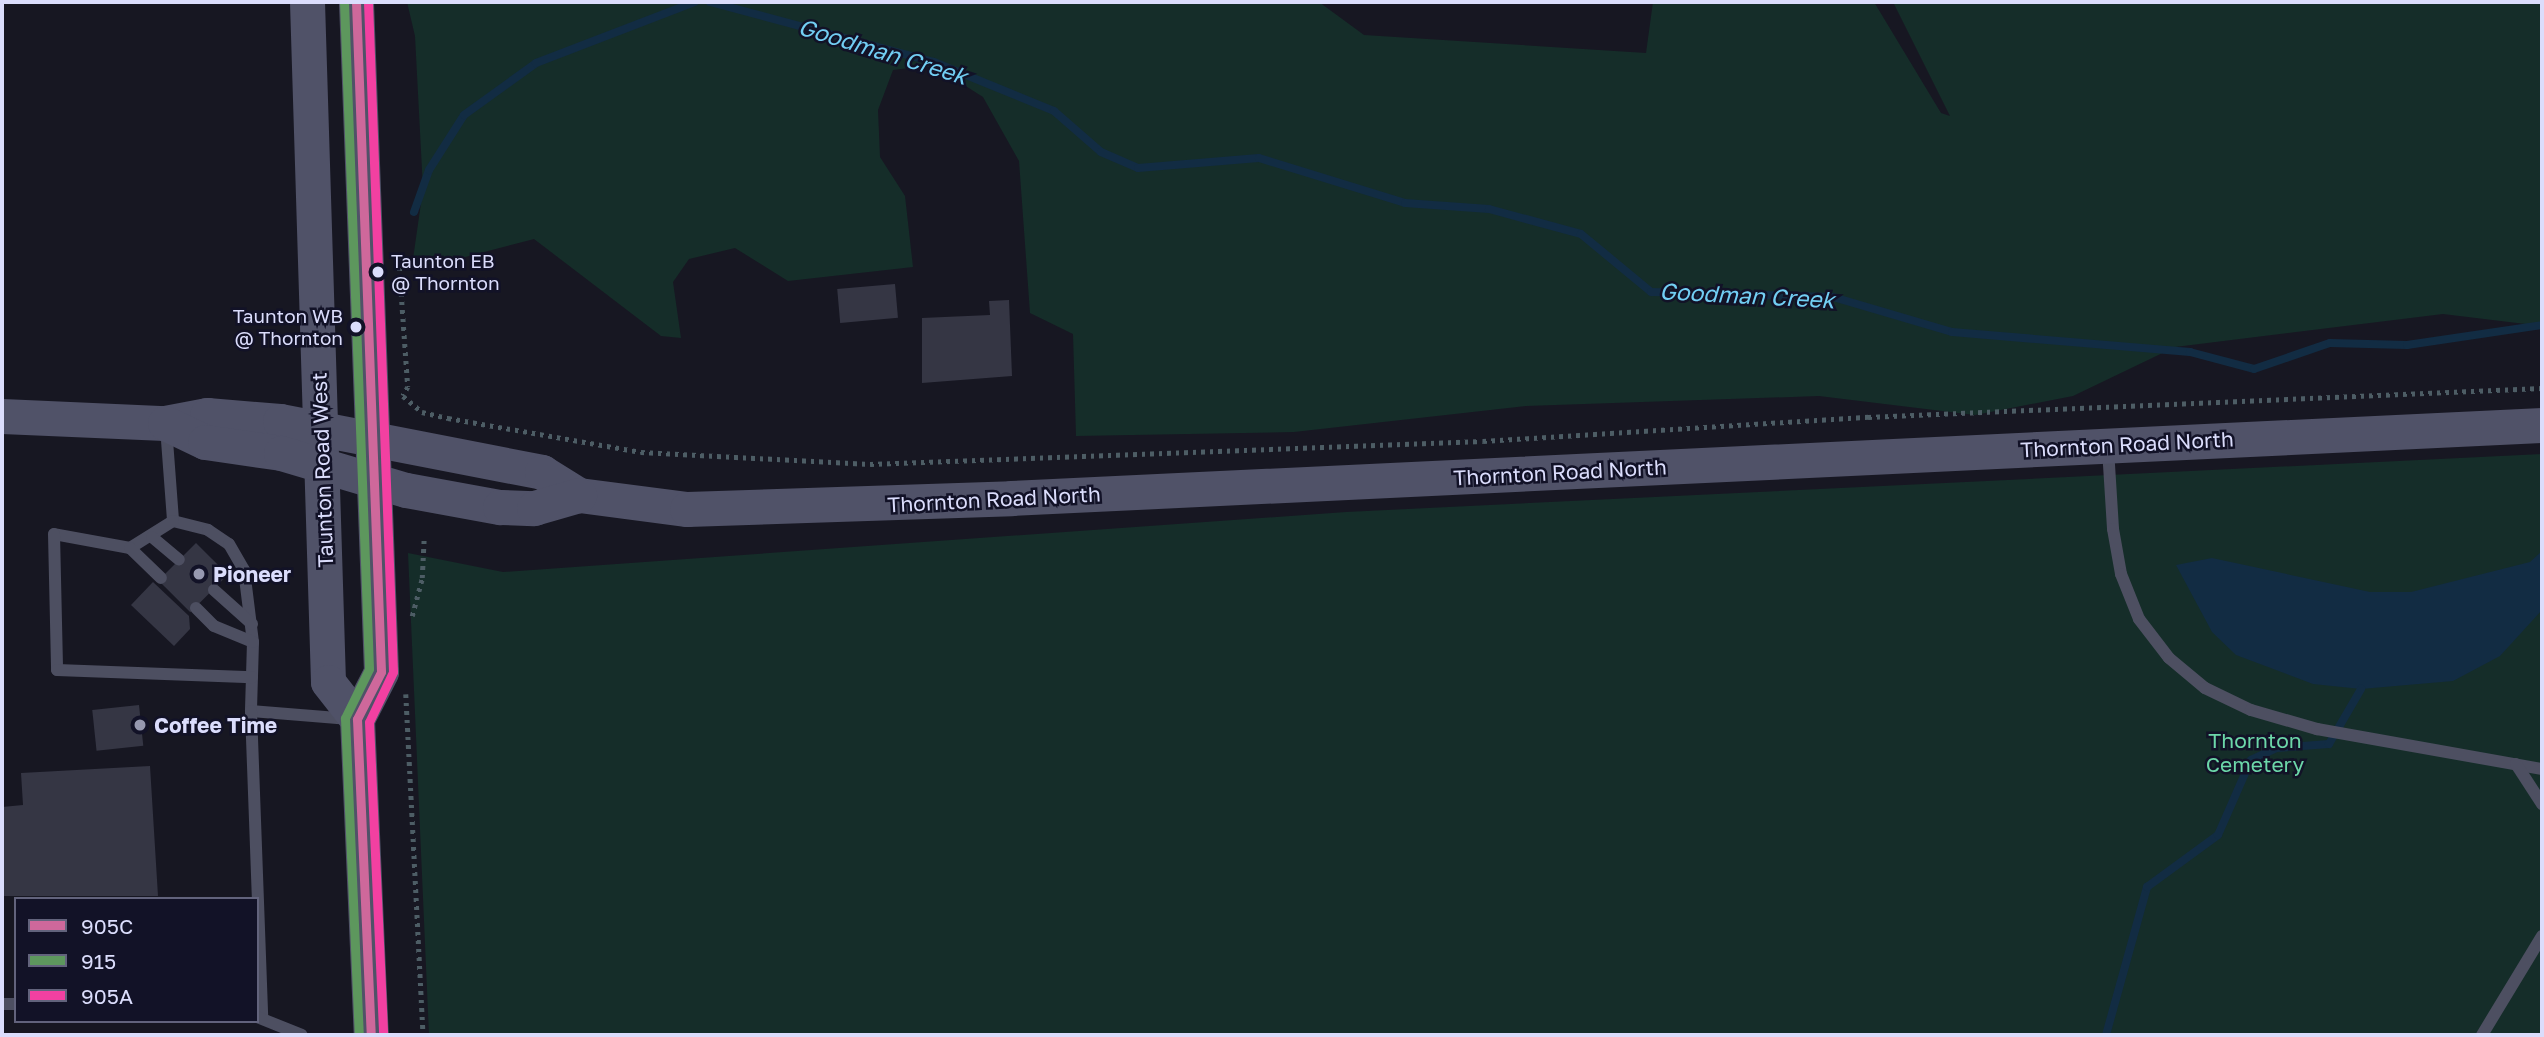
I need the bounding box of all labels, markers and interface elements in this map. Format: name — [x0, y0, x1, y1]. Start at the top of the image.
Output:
water label: Goodman Creek — [795, 12, 971, 90]
place label: Taunton EB @ Thornton — [391, 250, 500, 294]
marker: Taunton EB @ Thornton — [371, 265, 385, 279]
water label: Goodman Creek — [1659, 277, 1835, 313]
place label: Taunton WB @ Thornton — [233, 305, 343, 349]
marker: Taunton WB @ Thornton — [349, 320, 363, 334]
street label: Taunton Road West — [306, 372, 338, 568]
street label: Thornton Road North — [2020, 426, 2234, 462]
street label: Thornton Road North — [1453, 454, 1667, 490]
street label: Thornton Road North — [887, 481, 1101, 517]
place label: Pioneer — [213, 561, 291, 587]
marker: Pioneer — [191, 566, 207, 582]
place label: Coffee Time — [154, 712, 277, 738]
marker: Coffee Time — [132, 717, 148, 733]
park label: Thornton Cemetery — [2206, 727, 2304, 777]
legend — [14, 897, 259, 1023]
text: 905C — [81, 913, 133, 939]
text: 915 — [81, 948, 116, 974]
text: 905A — [81, 983, 133, 1009]

